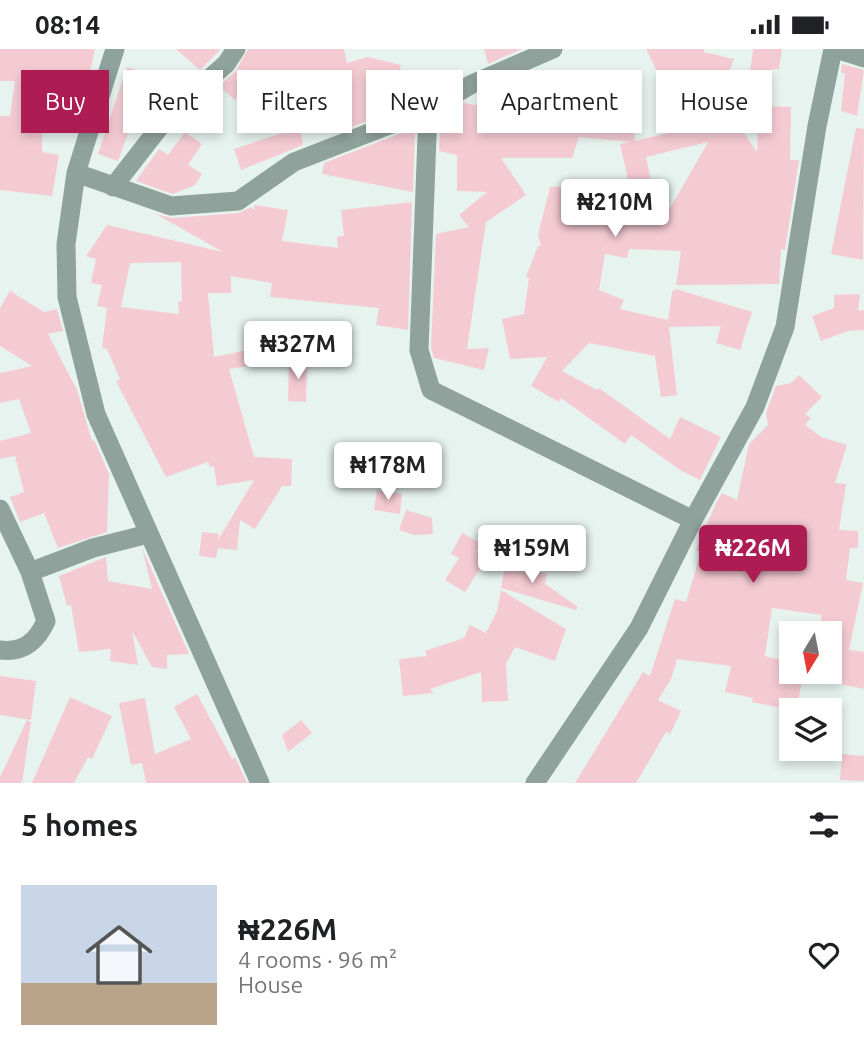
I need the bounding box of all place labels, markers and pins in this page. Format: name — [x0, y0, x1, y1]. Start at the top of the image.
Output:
pin: ₦210M — [566, 179, 664, 239]
pin: ₦327M — [249, 321, 347, 381]
pin: ₦178M — [339, 442, 437, 502]
pin: ₦159M — [483, 525, 581, 585]
pin: ₦226M — [704, 525, 802, 585]

